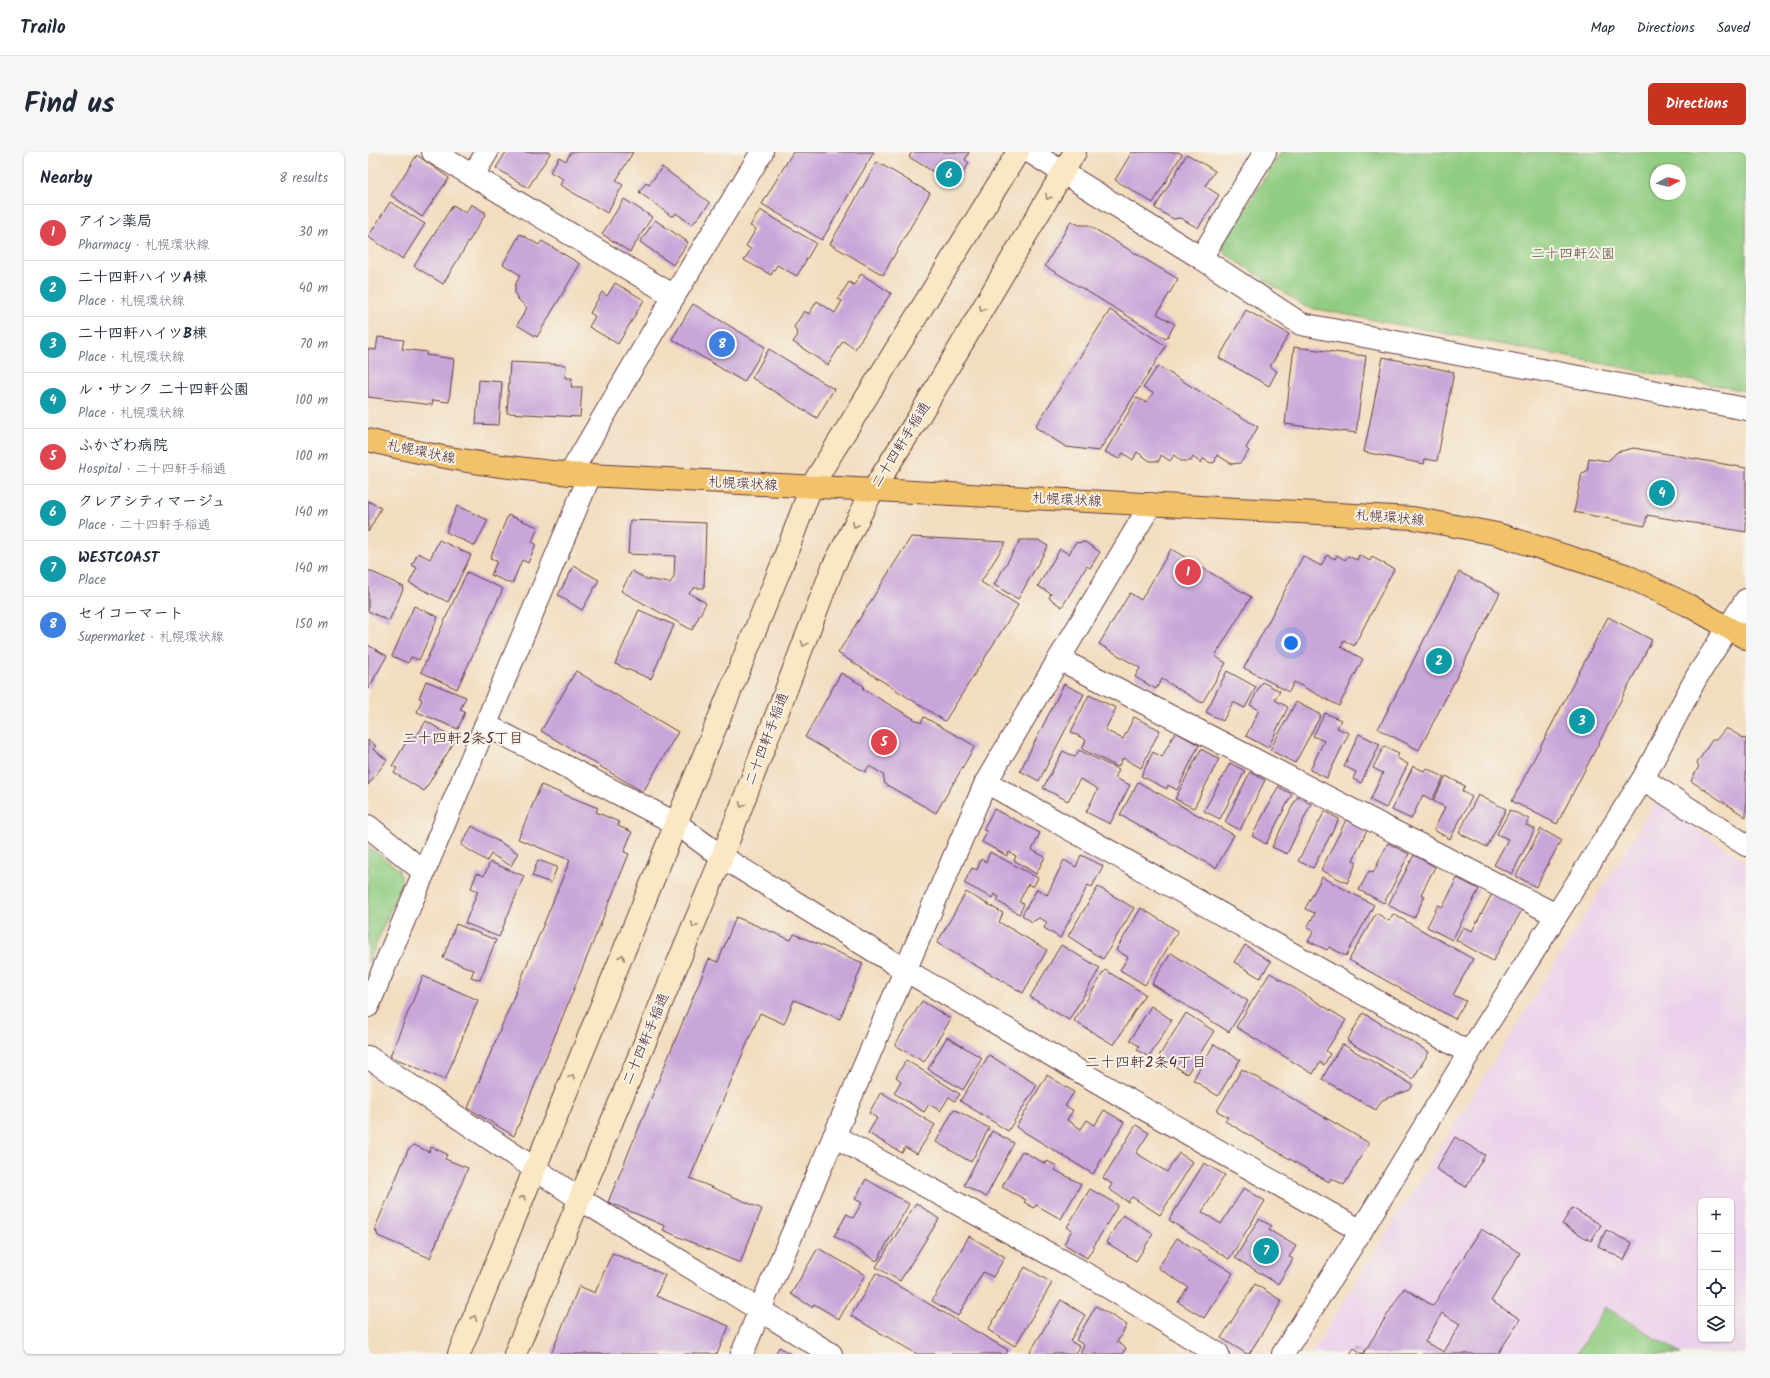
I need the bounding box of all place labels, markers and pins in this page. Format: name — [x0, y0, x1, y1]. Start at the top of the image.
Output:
pin: 6 — [936, 159, 962, 189]
pin: 8 — [709, 329, 735, 359]
pin: 4 — [1649, 478, 1675, 508]
pin: 1 — [1175, 557, 1201, 587]
pin: 2 — [1426, 646, 1452, 676]
pin: 3 — [1569, 706, 1595, 736]
pin: 5 — [871, 727, 897, 757]
pin: 7 — [1253, 1236, 1279, 1266]

